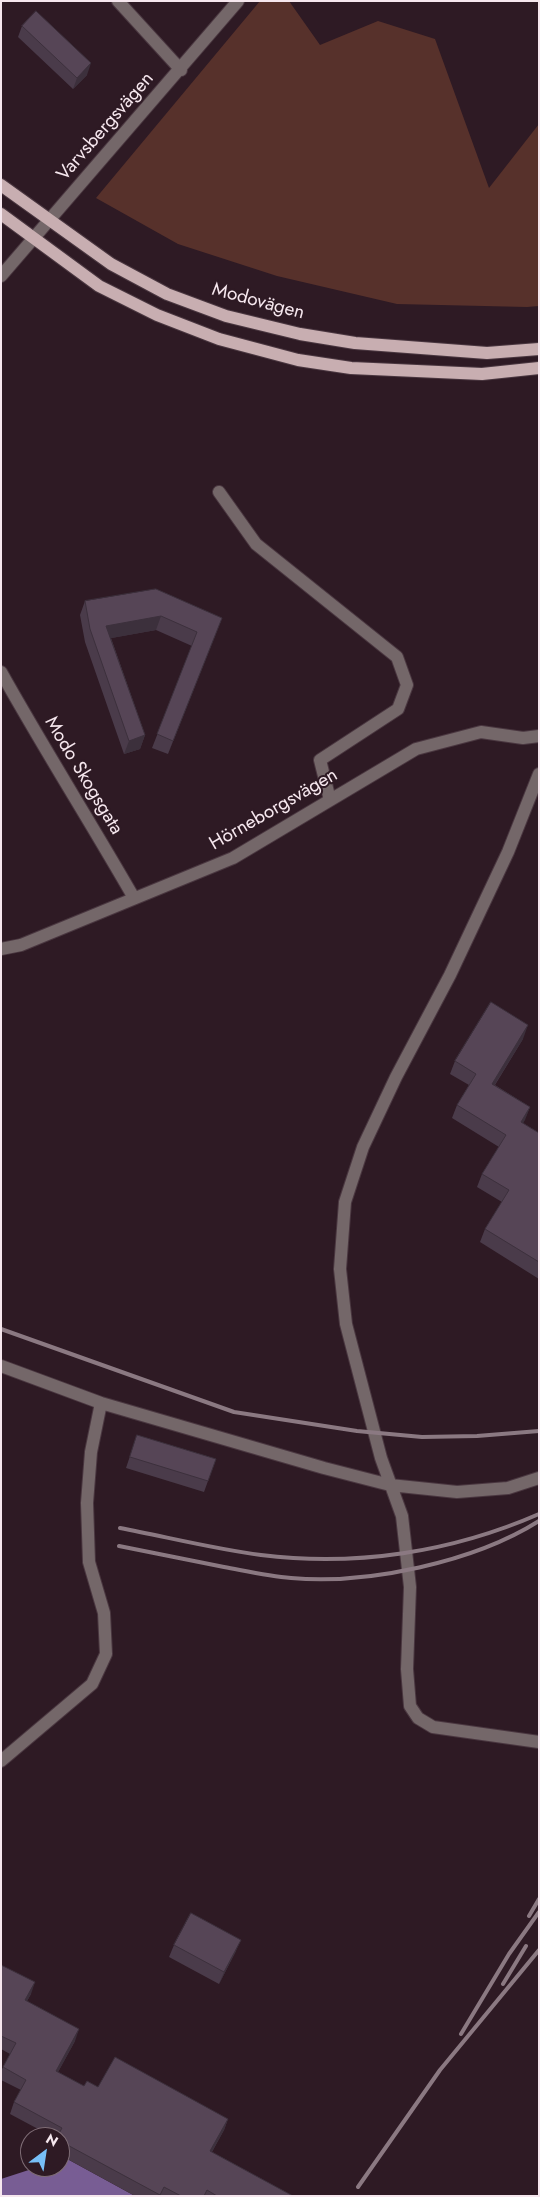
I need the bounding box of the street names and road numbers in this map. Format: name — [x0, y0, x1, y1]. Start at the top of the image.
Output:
street label: Varvsbergsvägen — [53, 68, 159, 186]
street label: Modovägen — [209, 279, 307, 325]
street label: Modo Skogsgata — [39, 713, 127, 839]
street label: Hörneborgsvägen — [206, 764, 342, 856]

